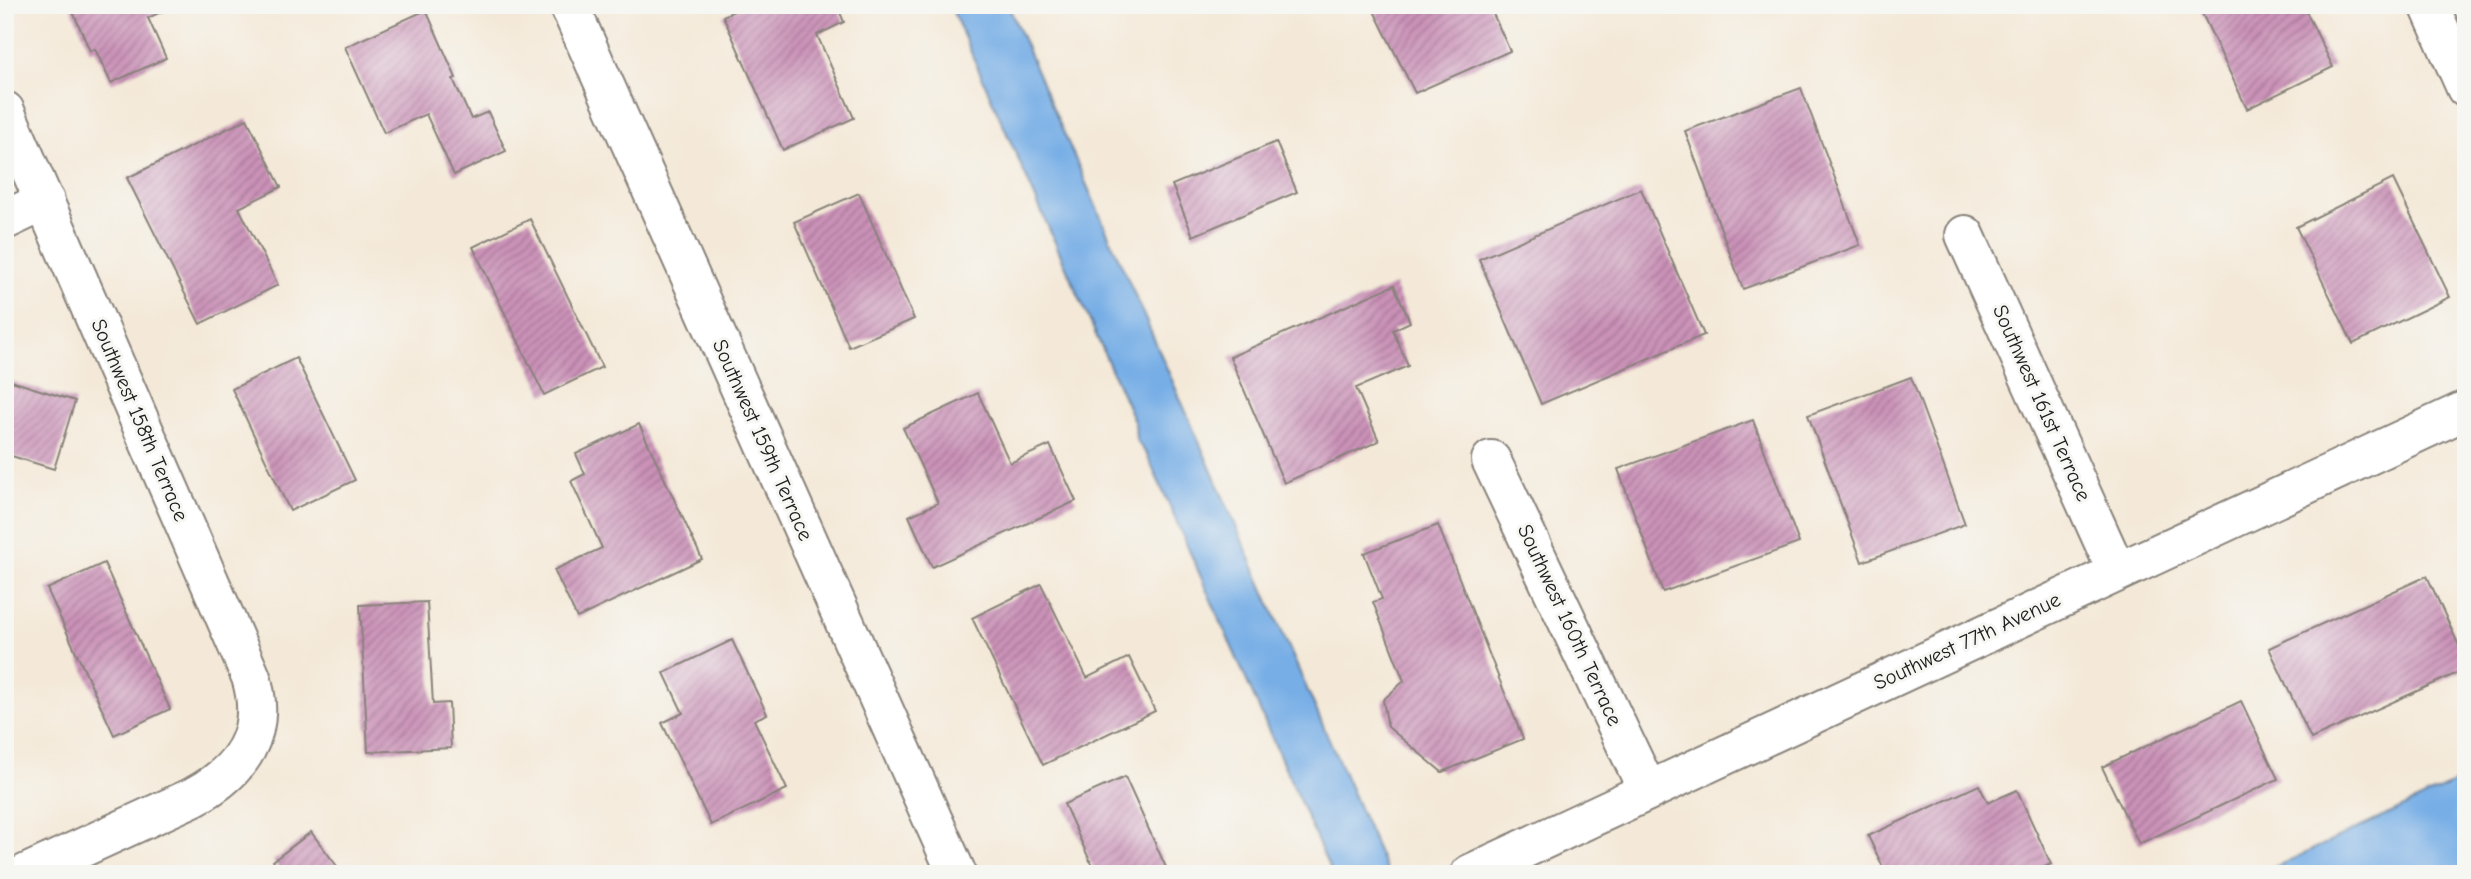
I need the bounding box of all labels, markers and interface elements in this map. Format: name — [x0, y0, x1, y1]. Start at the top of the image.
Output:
street label: Southwest 161st Terrace — [1988, 301, 2096, 505]
street label: Southwest 158th Terrace — [86, 315, 194, 525]
street label: Southwest 159th Terrace — [708, 336, 818, 544]
street label: Southwest 160th Terrace — [1513, 520, 1627, 730]
street label: Southwest 77th Avenue — [1870, 587, 2064, 695]

